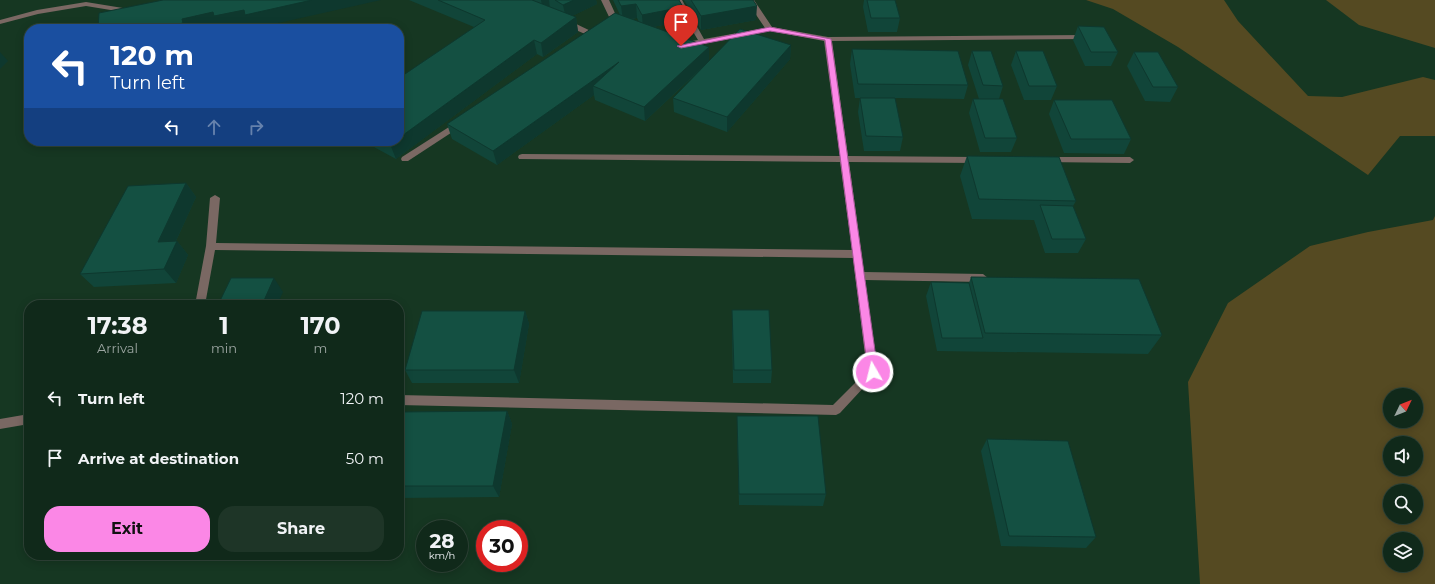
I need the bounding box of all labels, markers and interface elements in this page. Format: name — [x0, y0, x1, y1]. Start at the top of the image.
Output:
pin — [664, 5, 698, 46]
icon: arrive — [670, 11, 692, 33]
text: 120 m — [110, 38, 194, 72]
icon: left — [44, 40, 96, 92]
text: Turn left — [110, 72, 185, 94]
icon: left — [161, 116, 183, 138]
icon: ahead — [203, 116, 225, 138]
icon: right — [245, 116, 267, 138]
text: 17:38 — [87, 311, 148, 340]
text: 1 — [219, 311, 229, 340]
text: 170 — [300, 311, 341, 340]
text: Arrival — [97, 340, 138, 356]
text: min — [211, 340, 237, 356]
text: m — [314, 340, 327, 356]
position arrow — [852, 351, 894, 393]
icon: left — [44, 387, 66, 409]
north arrow — [1383, 388, 1423, 428]
map controls — [1383, 388, 1423, 572]
text: Turn left — [78, 389, 145, 408]
text: 120 m — [340, 389, 384, 408]
button: sound — [1383, 436, 1423, 476]
icon: arrive — [44, 447, 66, 469]
text: Arrive at destination — [78, 449, 239, 468]
text: 50 m — [346, 449, 384, 468]
button: search — [1383, 484, 1423, 524]
button: Exit — [44, 506, 210, 552]
button: Share — [218, 506, 384, 552]
speed limit sign: 30 — [476, 520, 528, 572]
text: 28 — [430, 529, 455, 553]
button: layers — [1383, 532, 1423, 572]
text: km/h — [429, 549, 455, 562]

